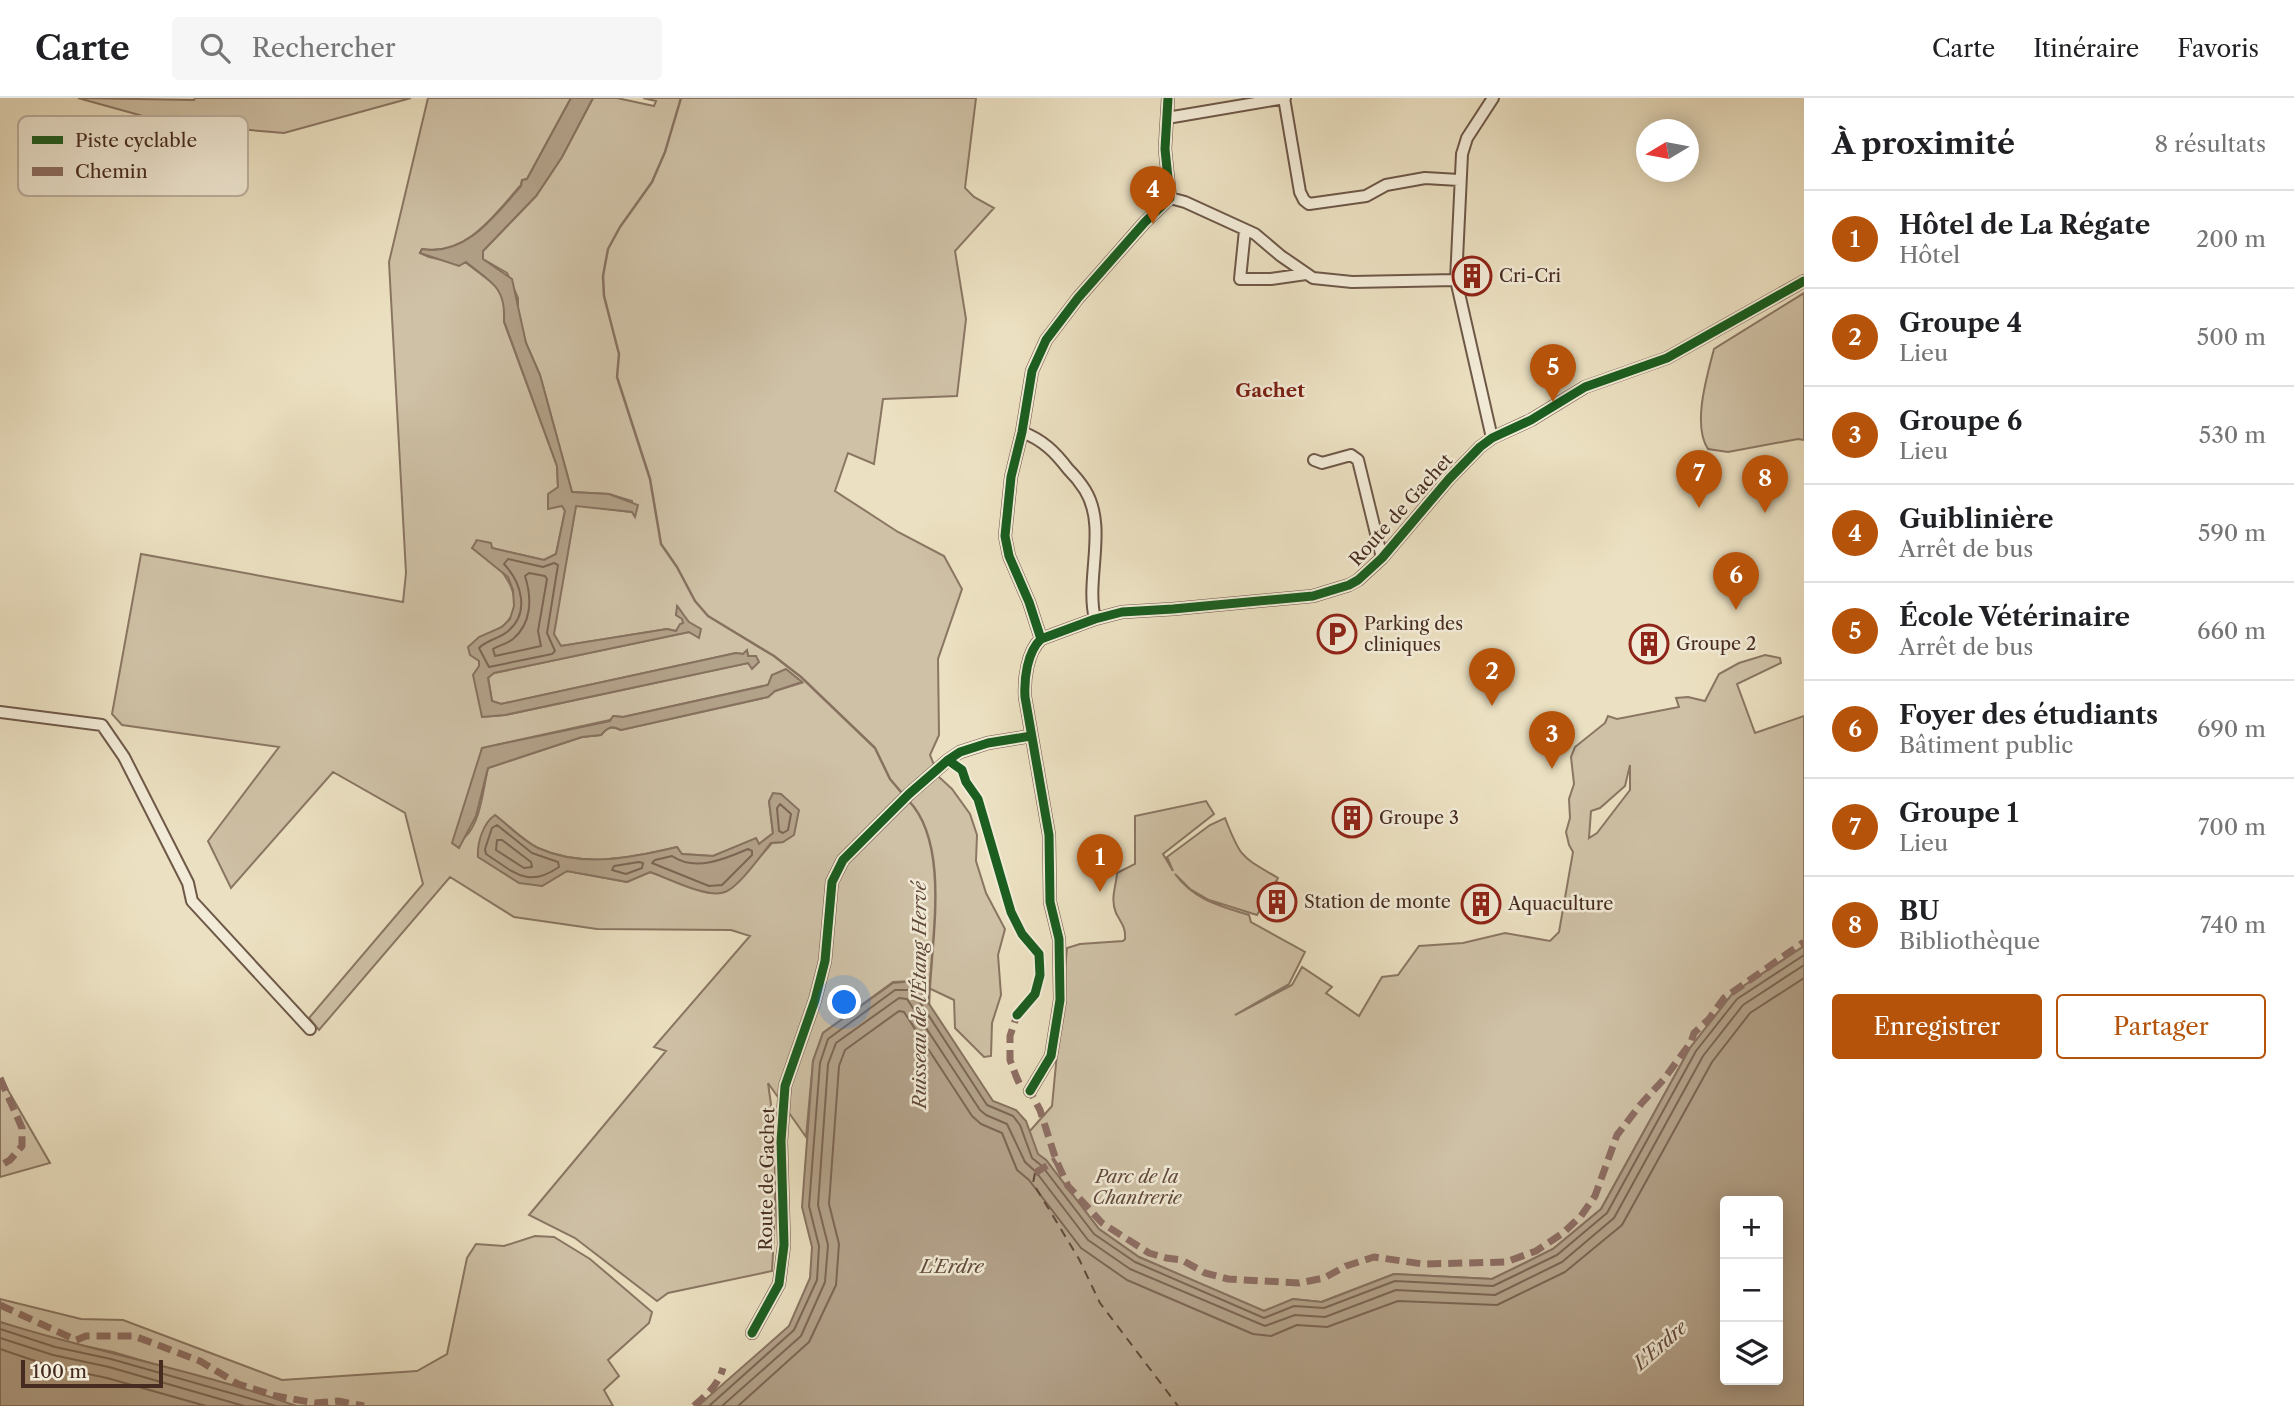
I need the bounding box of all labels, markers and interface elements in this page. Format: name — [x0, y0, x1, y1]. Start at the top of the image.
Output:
search box — [172, 17, 662, 80]
text: Carte — [35, 28, 130, 69]
icon: search — [196, 29, 234, 67]
text: Rechercher — [252, 32, 396, 64]
text: Carte — [1932, 34, 1995, 63]
text: Itinéraire — [2033, 34, 2139, 63]
text: Favoris — [2177, 34, 2259, 63]
legend — [18, 116, 248, 196]
north arrow — [1636, 119, 1699, 182]
text: À proximité — [1832, 125, 2015, 162]
text: Piste cyclable — [75, 129, 197, 152]
text: 8 résultats — [2155, 130, 2266, 158]
text: Chemin — [75, 160, 148, 183]
pin: 4 — [1130, 166, 1176, 224]
text: Hôtel de La Régate — [1899, 209, 2150, 241]
text: 1 — [1850, 225, 1860, 253]
text: 200 m — [2196, 225, 2266, 253]
text: Hôtel — [1899, 241, 1960, 269]
building icon: Cri-Cri — [1451, 255, 1493, 297]
place label: Cri-Cri — [1499, 265, 1562, 287]
text: Groupe 4 — [1899, 307, 2022, 339]
text: 2 — [1848, 323, 1862, 351]
text: 500 m — [2197, 323, 2266, 351]
text: Lieu — [1899, 339, 1948, 367]
pin: 5 — [1530, 344, 1576, 402]
district label: Gachet — [1235, 379, 1305, 402]
text: Groupe 6 — [1899, 405, 2022, 437]
text: 3 — [1849, 421, 1862, 449]
text: 530 m — [2199, 421, 2266, 449]
text: Lieu — [1899, 437, 1948, 465]
street label: Route de Gachet — [1345, 449, 1458, 571]
pin: 7 — [1676, 450, 1722, 508]
pin: 8 — [1742, 455, 1788, 513]
text: Guiblinière — [1899, 503, 2053, 535]
text: 4 — [1848, 519, 1862, 547]
text: 590 m — [2198, 519, 2266, 547]
text: Arrêt de bus — [1899, 535, 2033, 563]
pin: 6 — [1713, 552, 1759, 610]
text: École Vétérinaire — [1899, 601, 2130, 633]
parking icon: Parking des cliniques — [1316, 613, 1358, 655]
place label: Parking des cliniques — [1364, 613, 1463, 656]
text: 5 — [1849, 617, 1861, 645]
text: 660 m — [2197, 617, 2266, 645]
building icon: Groupe 2 — [1628, 623, 1670, 665]
place label: Groupe 2 — [1676, 633, 1756, 655]
text: Arrêt de bus — [1899, 633, 2033, 661]
pin: 2 — [1469, 648, 1515, 706]
text: Foyer des étudiants — [1899, 699, 2158, 731]
pin: 3 — [1529, 711, 1575, 769]
text: 6 — [1848, 715, 1862, 743]
text: 690 m — [2197, 715, 2266, 743]
text: Bâtiment public — [1899, 731, 2073, 759]
building icon: Groupe 3 — [1331, 797, 1373, 839]
text: Groupe 1 — [1899, 797, 2018, 829]
place label: Groupe 3 — [1379, 807, 1459, 829]
text: 7 — [1849, 813, 1861, 841]
text: 700 m — [2198, 813, 2266, 841]
text: Lieu — [1899, 829, 1948, 857]
pin: 1 — [1077, 834, 1123, 892]
water label: Ruisseau de l'Étang Hervé — [908, 880, 931, 1111]
building icon: Station de monte — [1256, 881, 1298, 923]
building icon: Aquaculture — [1460, 883, 1502, 925]
place label: Station de monte — [1304, 891, 1451, 913]
place label: Aquaculture — [1507, 893, 1613, 915]
text: BU — [1899, 895, 1939, 927]
text: 8 — [1848, 911, 1862, 939]
text: 740 m — [2200, 911, 2266, 939]
text: Bibliothèque — [1899, 927, 2040, 955]
your location — [827, 985, 861, 1019]
button: Enregistrer — [1832, 994, 2042, 1059]
button: Partager — [2056, 994, 2266, 1059]
street label: Route de Gachet — [755, 1106, 779, 1251]
park label: Parc de la Chantrerie — [1092, 1166, 1183, 1209]
map controls — [1720, 1196, 1783, 1385]
button: + — [1720, 1196, 1783, 1259]
water label: L'Erdre — [918, 1255, 984, 1278]
button: − — [1720, 1259, 1783, 1322]
water label: L'Erdre — [1627, 1315, 1692, 1376]
button: layers — [1720, 1322, 1783, 1385]
scale bar — [21, 1357, 163, 1389]
text: 100 m — [32, 1360, 87, 1383]

